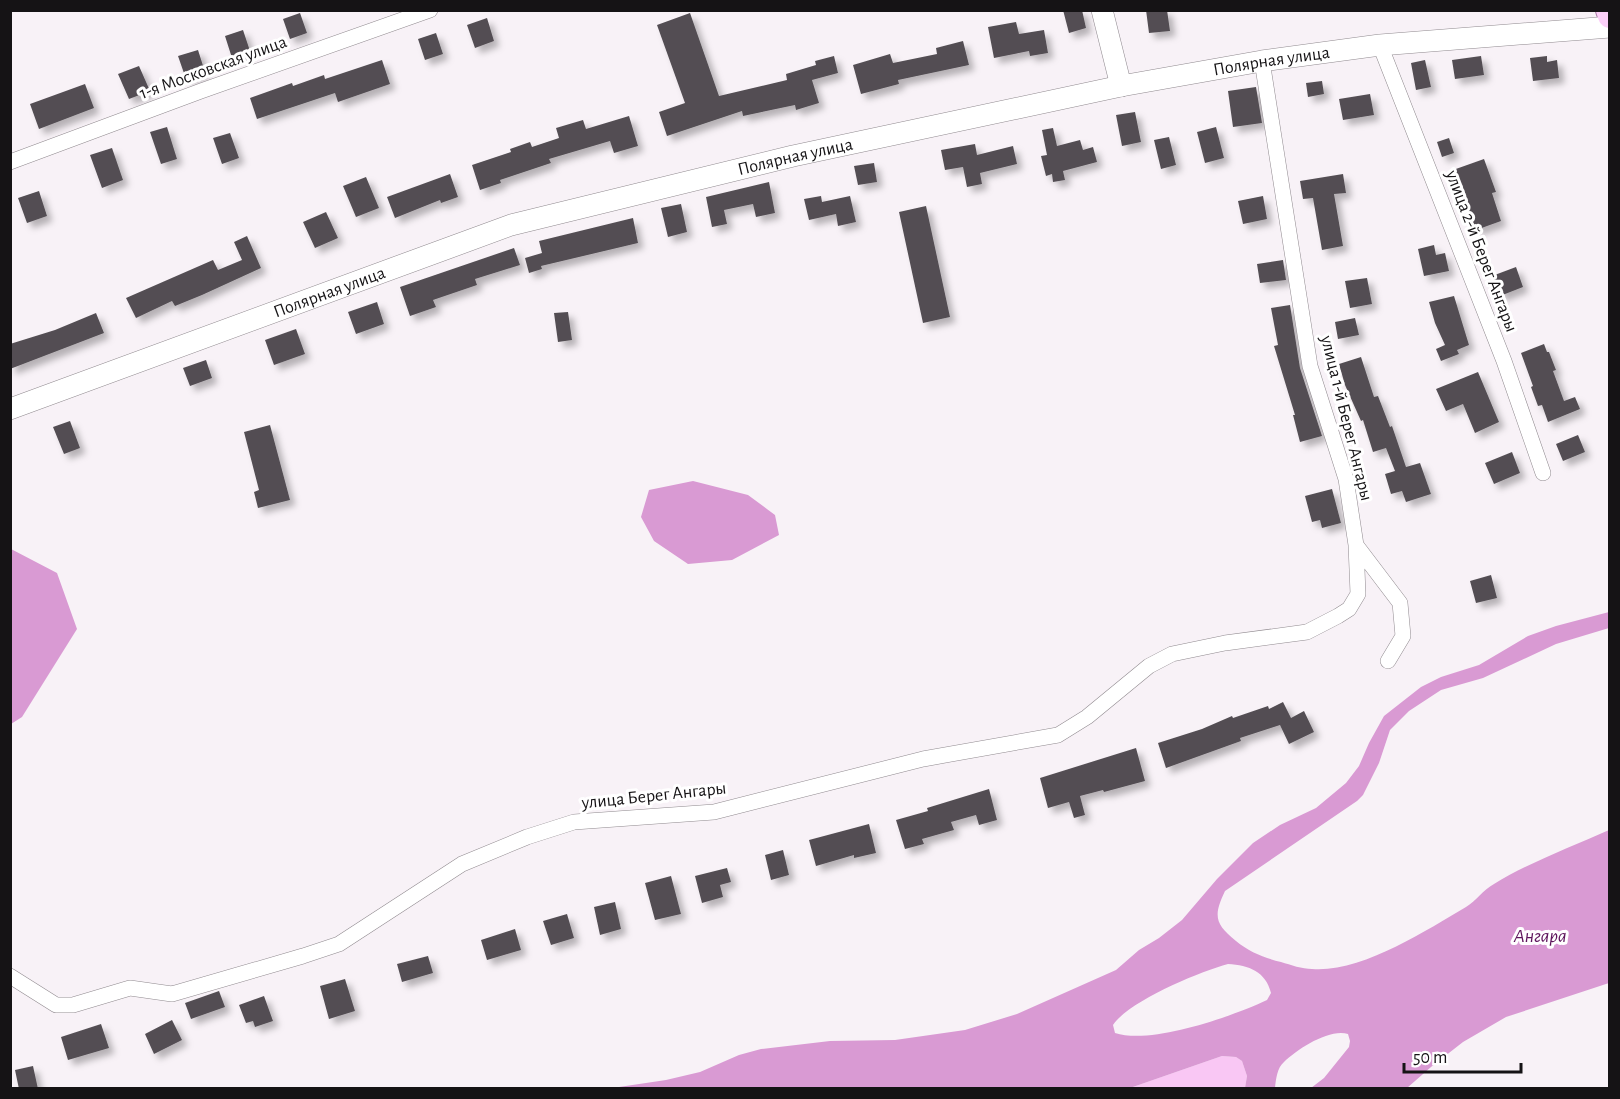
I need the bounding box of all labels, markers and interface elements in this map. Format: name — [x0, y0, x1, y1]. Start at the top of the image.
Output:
street label: 1-я Московская улица — [137, 33, 289, 103]
street label: Полярная улица — [1212, 44, 1331, 79]
street label: Полярная улица — [736, 135, 855, 179]
street label: улица 2-й Берег Ангары — [1442, 167, 1520, 335]
street label: Полярная улица — [271, 264, 388, 321]
street label: улица 1-й Берег Ангары — [1317, 333, 1375, 503]
street label: улица Берег Ангары — [580, 779, 727, 813]
water label: Ангара — [1512, 926, 1567, 946]
scale bar — [1404, 1036, 1521, 1074]
text: 50 m — [1413, 1049, 1447, 1067]

